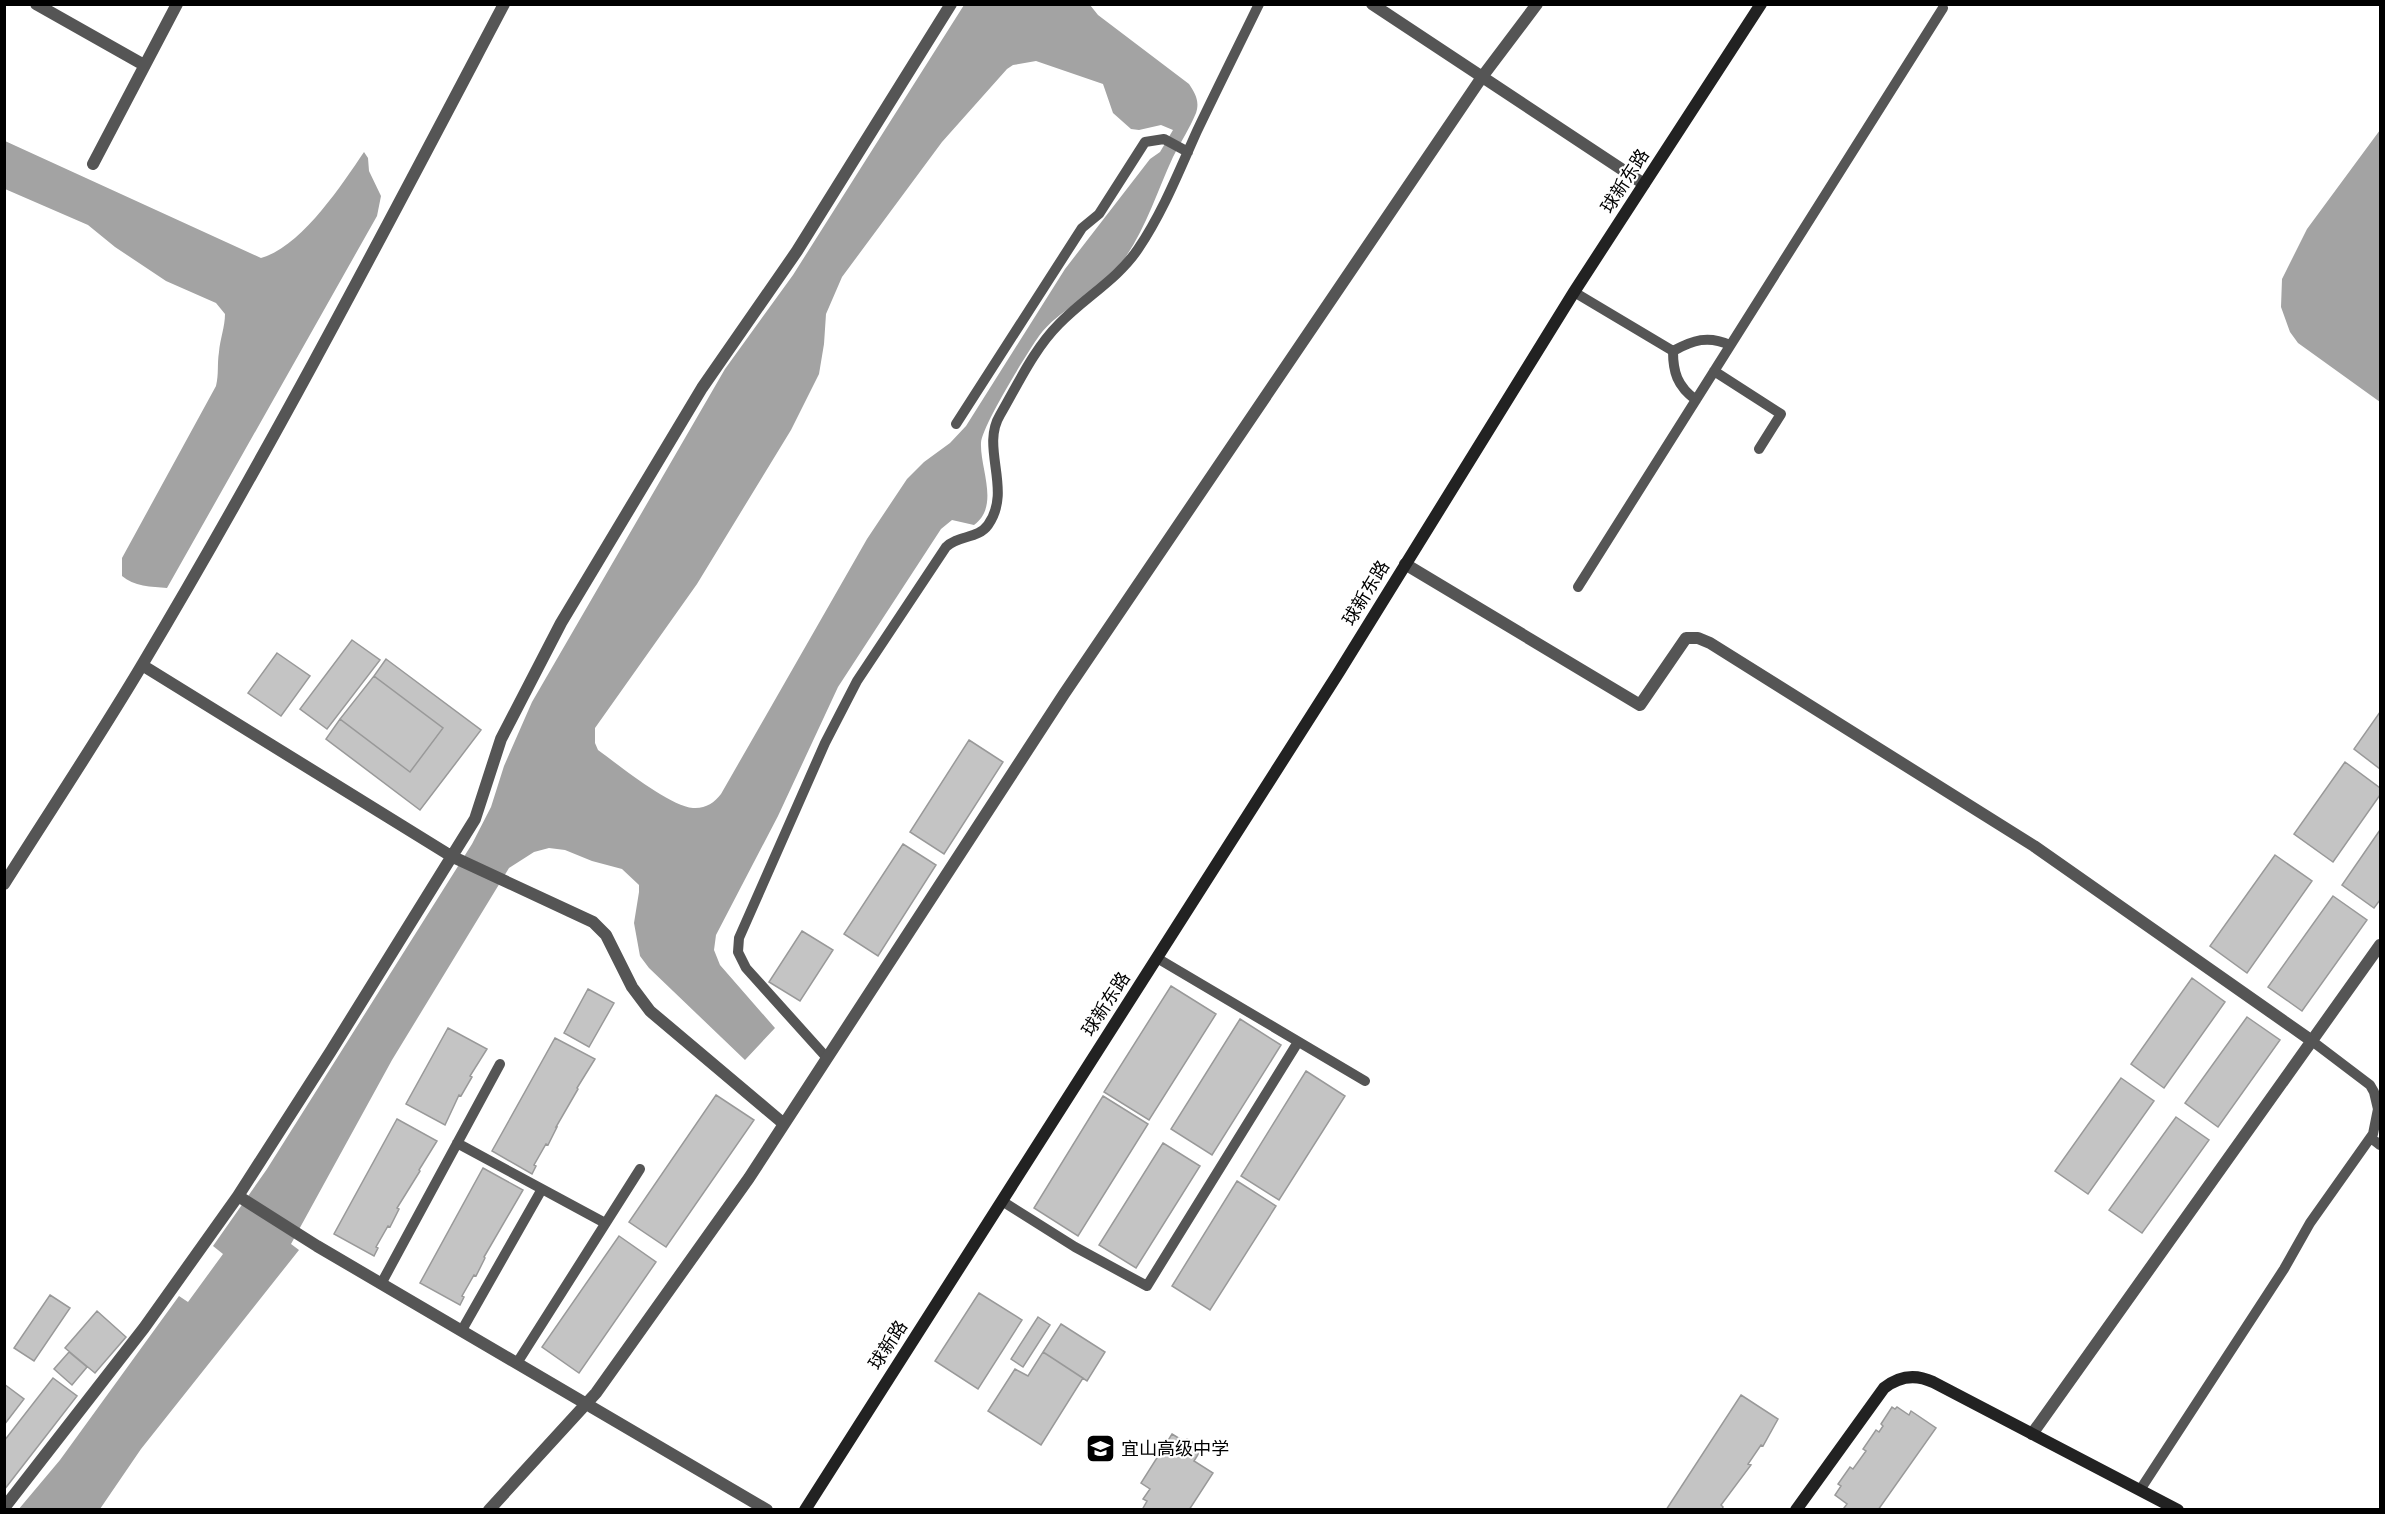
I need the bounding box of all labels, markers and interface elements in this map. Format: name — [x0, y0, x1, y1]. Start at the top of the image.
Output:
street label: 球新东路 — [1596, 145, 1653, 217]
street label: 球新东路 — [1338, 556, 1393, 629]
street label: 球新东路 — [1077, 968, 1134, 1040]
street label: 球新路 — [864, 1316, 911, 1373]
school or university icon: 宜山高级中学 — [1084, 1433, 1116, 1465]
place label: 宜山高级中学 — [1121, 1438, 1229, 1459]

